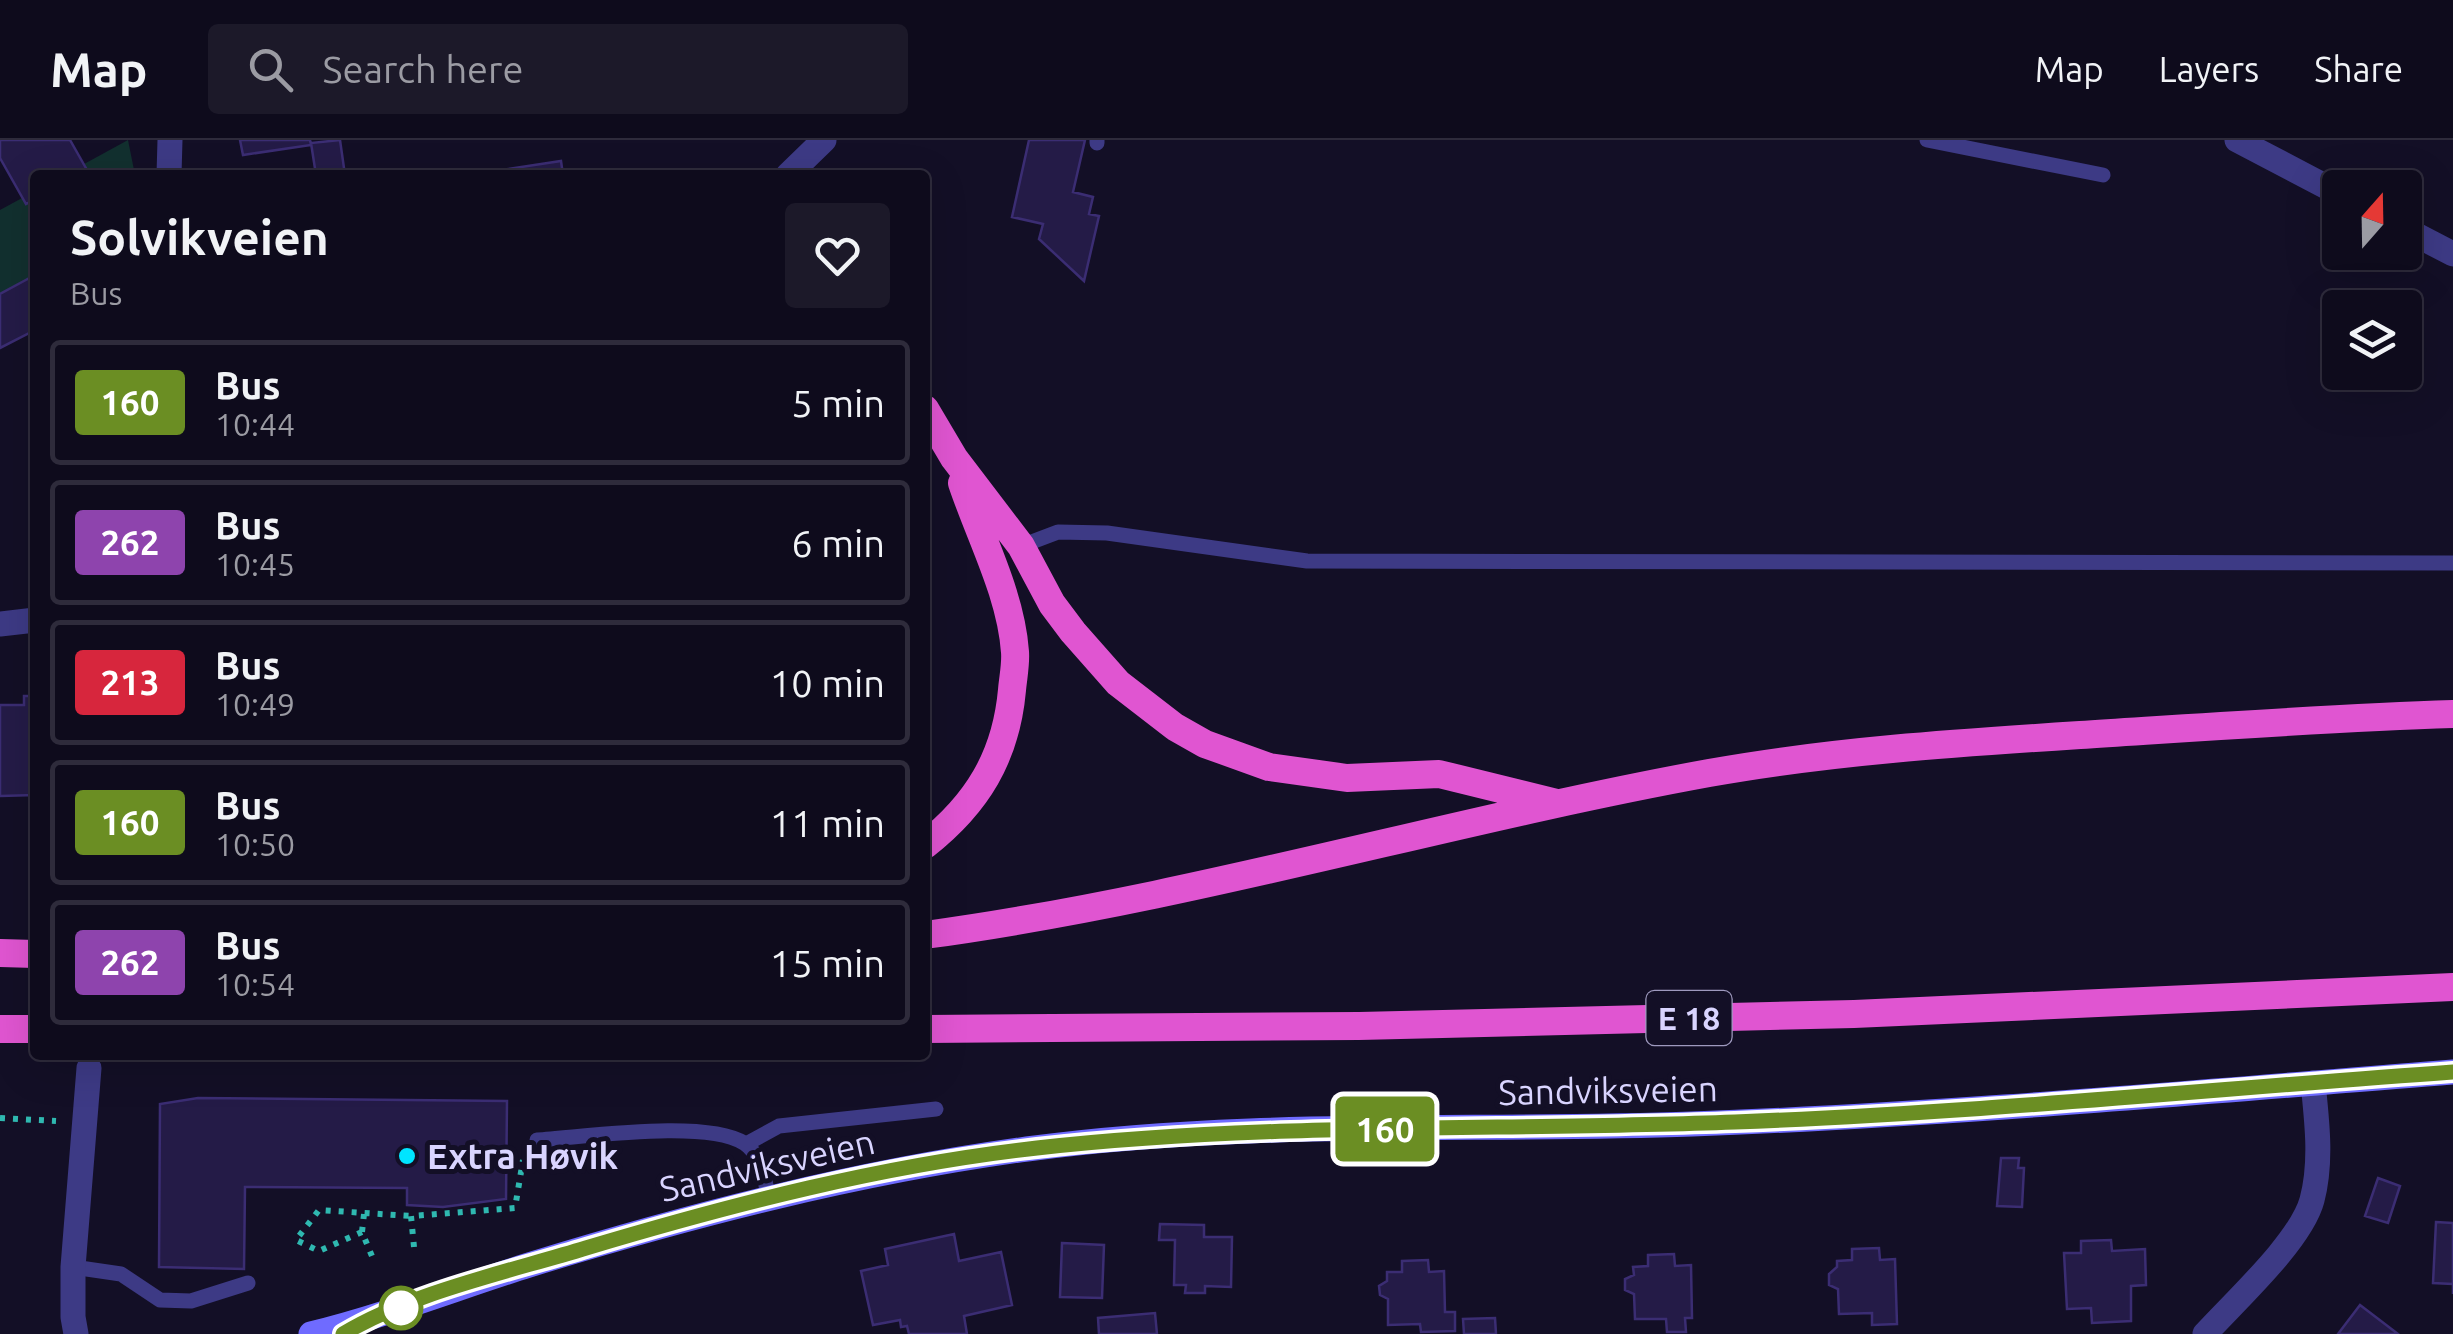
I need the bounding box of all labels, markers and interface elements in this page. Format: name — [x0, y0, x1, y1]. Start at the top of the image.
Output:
search box — [208, 24, 908, 114]
text: Map — [50, 42, 148, 96]
icon: search — [243, 42, 298, 97]
text: Search here — [323, 48, 523, 90]
text: Map — [2035, 49, 2104, 89]
text: Layers — [2159, 49, 2259, 89]
text: Share — [2314, 49, 2403, 89]
north arrow — [2322, 170, 2422, 270]
map controls — [2322, 170, 2422, 390]
button: heart — [785, 203, 890, 308]
text: Solvikveien — [70, 210, 329, 264]
text: Bus — [70, 275, 122, 311]
button: layers — [2322, 290, 2422, 390]
text: Bus — [215, 364, 280, 406]
text: 160 — [100, 382, 160, 422]
text: 5 min — [791, 382, 885, 424]
text: 10:44 — [215, 406, 295, 442]
text: Bus — [215, 504, 280, 546]
text: 262 — [100, 522, 160, 562]
text: 6 min — [791, 522, 885, 564]
text: 10:45 — [215, 546, 295, 582]
text: Bus — [215, 644, 280, 686]
text: 213 — [100, 662, 160, 702]
text: 10 min — [770, 662, 885, 704]
text: 10:49 — [215, 686, 295, 722]
text: Bus — [215, 784, 280, 826]
text: 160 — [100, 802, 160, 842]
text: 11 min — [770, 802, 885, 844]
text: 10:50 — [215, 826, 295, 862]
text: Bus — [215, 924, 280, 966]
text: 262 — [100, 942, 160, 982]
text: 15 min — [770, 942, 885, 984]
text: 10:54 — [215, 966, 295, 1002]
road number: E 18 — [1646, 991, 1732, 1045]
street label: Sandviksveien — [1498, 1068, 1718, 1112]
line badge: 160 — [1328, 1096, 1442, 1162]
text: 160 — [1355, 1109, 1415, 1149]
street label: Sandviksveien — [656, 1121, 878, 1209]
place label: Extra Høvik — [427, 1136, 618, 1176]
marker: Extra Høvik — [396, 1145, 418, 1167]
unlabelled marker — [380, 1287, 422, 1329]

